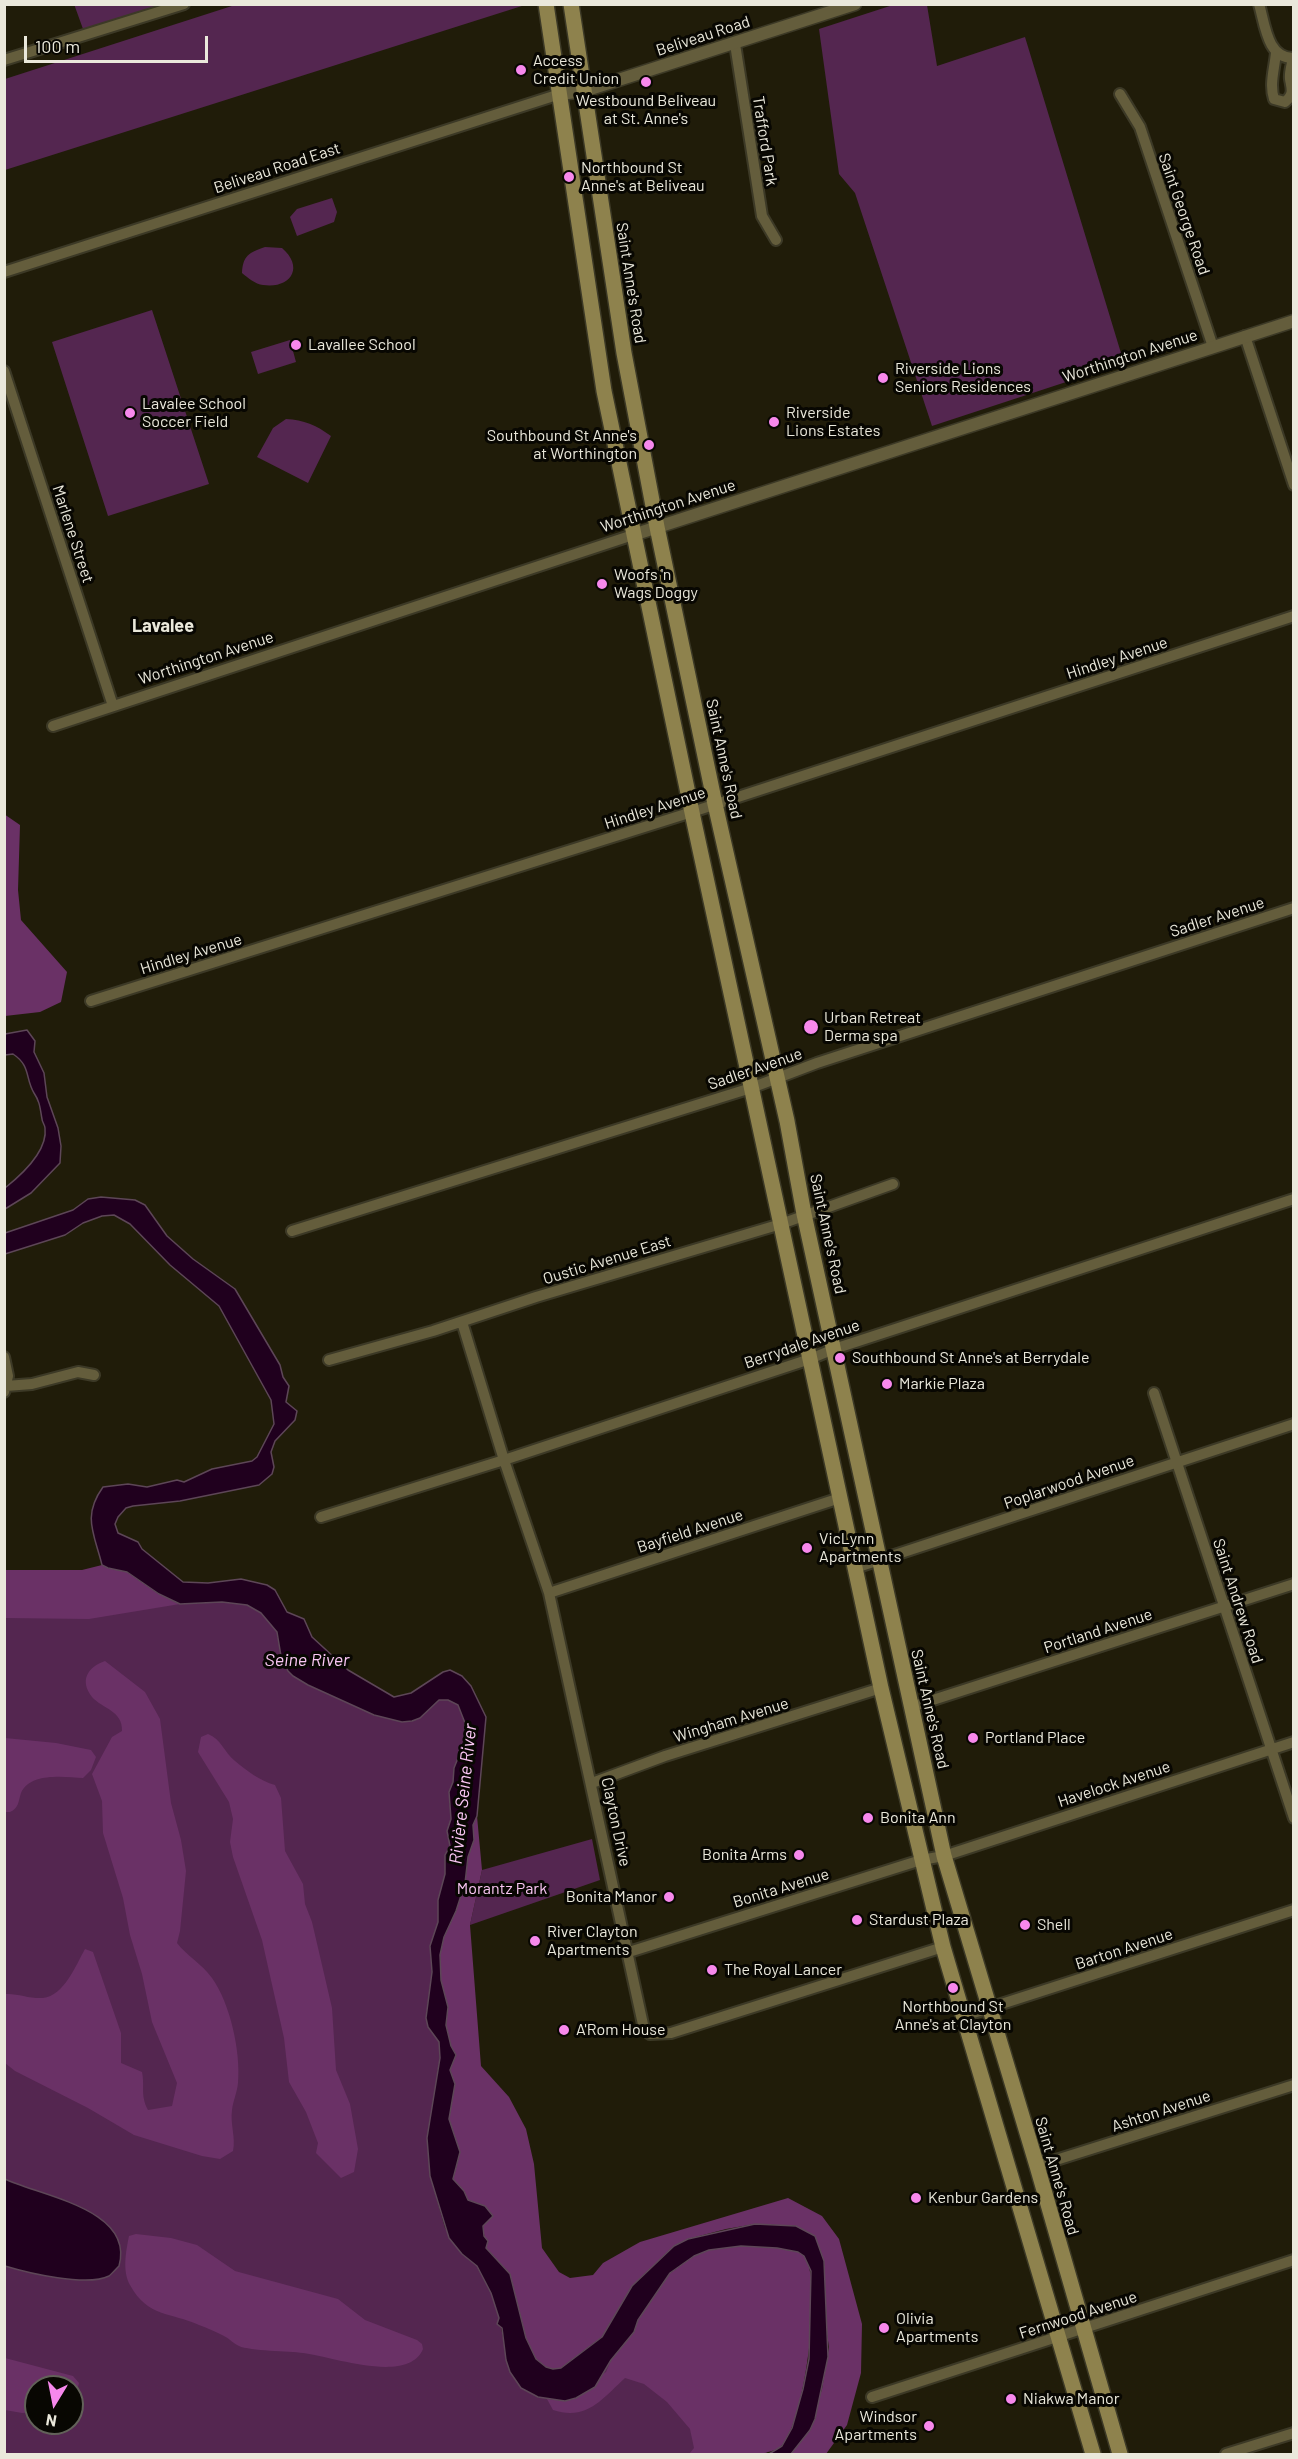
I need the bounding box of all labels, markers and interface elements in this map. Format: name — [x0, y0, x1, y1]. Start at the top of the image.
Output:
street label: Beliveau Road — [654, 12, 752, 60]
scale bar — [27, 24, 212, 62]
text: 100 m — [35, 35, 80, 57]
place label: Access Credit Union — [533, 51, 619, 89]
marker: Access Credit Union — [514, 63, 528, 77]
marker: Westbound Beliveau at St. Anne's — [639, 75, 653, 89]
place label: Westbound Beliveau at St. Anne's — [576, 91, 716, 129]
street label: Trafford Park — [748, 95, 782, 187]
street label: Beliveau Road East — [211, 138, 343, 198]
street label: Saint George Road — [1154, 151, 1214, 277]
place label: Northbound St Anne's at Beliveau — [581, 158, 705, 196]
marker: Northbound St Anne's at Beliveau — [562, 170, 576, 184]
street label: Saint Anne's Road — [612, 221, 650, 345]
street label: Worthington Avenue — [1060, 325, 1200, 387]
place label: Lavallee School — [308, 335, 416, 355]
marker: Lavallee School — [289, 338, 303, 352]
place label: Riverside Lions Seniors Residences — [895, 359, 1031, 397]
marker: Riverside Lions Seniors Residences — [876, 371, 890, 385]
place label: Lavalee School Soccer Field — [142, 394, 246, 432]
place label: Riverside Lions Estates — [786, 403, 880, 441]
marker: Lavalee School Soccer Field — [123, 406, 137, 420]
marker: Riverside Lions Estates — [767, 415, 781, 429]
place label: Southbound St Anne's at Worthington — [487, 426, 637, 464]
marker: Southbound St Anne's at Worthington — [642, 438, 656, 452]
street label: Worthington Avenue — [598, 475, 738, 537]
street label: Marlene Street — [48, 483, 98, 585]
place label: Woofs 'n Wags Doggy — [614, 565, 698, 603]
marker: Woofs 'n Wags Doggy — [595, 577, 609, 591]
district label: Lavalee — [132, 615, 194, 637]
street label: Worthington Avenue — [136, 627, 276, 689]
street label: Hindley Avenue — [1064, 633, 1170, 683]
street label: Saint Anne's Road — [702, 697, 746, 821]
street label: Hindley Avenue — [602, 783, 708, 833]
street label: Sadler Avenue — [1167, 893, 1267, 941]
street label: Hindley Avenue — [138, 929, 244, 979]
place label: Urban Retreat Derma spa — [824, 1008, 921, 1046]
marker: Urban Retreat Derma spa — [802, 1018, 820, 1036]
street label: Sadler Avenue — [705, 1044, 805, 1094]
street label: Saint Anne's Road — [806, 1172, 850, 1296]
street label: Oustic Avenue East — [541, 1231, 673, 1289]
street label: Berrydale Avenue — [742, 1315, 862, 1373]
place label: Southbound St Anne's at Berrydale — [852, 1348, 1089, 1368]
marker: Southbound St Anne's at Berrydale — [833, 1351, 847, 1365]
place label: Markie Plaza — [899, 1374, 985, 1394]
marker: Markie Plaza — [880, 1377, 894, 1391]
street label: Poplarwood Avenue — [1001, 1451, 1137, 1513]
street label: Bayfield Avenue — [635, 1505, 745, 1557]
place label: VicLynn Apartments — [819, 1529, 901, 1567]
street label: Saint Andrew Road — [1209, 1536, 1267, 1666]
marker: VicLynn Apartments — [800, 1541, 814, 1555]
street label: Portland Avenue — [1041, 1604, 1155, 1658]
street label: Saint Anne's Road — [907, 1647, 953, 1771]
water label: Seine River — [265, 1649, 349, 1671]
street label: Wingham Avenue — [671, 1693, 791, 1747]
water label: Rivière Seine River — [445, 1723, 481, 1865]
place label: Portland Place — [985, 1728, 1085, 1748]
marker: Portland Place — [966, 1731, 980, 1745]
street label: Havelock Avenue — [1055, 1757, 1173, 1811]
street label: Clayton Drive — [597, 1776, 635, 1868]
place label: Bonita Ann — [880, 1808, 956, 1828]
marker: Bonita Ann — [861, 1811, 875, 1825]
place label: Bonita Arms — [702, 1845, 787, 1865]
marker: Bonita Arms — [792, 1848, 806, 1862]
street label: Bonita Avenue — [731, 1864, 831, 1912]
park label: Morantz Park — [457, 1879, 547, 1899]
place label: Bonita Manor — [566, 1887, 657, 1907]
marker: Bonita Manor — [662, 1890, 676, 1904]
place label: Stardust Plaza — [869, 1910, 969, 1930]
marker: Stardust Plaza — [850, 1913, 864, 1927]
place label: Shell — [1037, 1915, 1071, 1935]
marker: Shell — [1018, 1918, 1032, 1932]
place label: River Clayton Apartments — [547, 1922, 638, 1960]
street label: Barton Avenue — [1073, 1924, 1175, 1974]
marker: River Clayton Apartments — [528, 1934, 542, 1948]
place label: The Royal Lancer — [724, 1960, 842, 1980]
marker: The Royal Lancer — [705, 1963, 719, 1977]
marker: Northbound St Anne's at Clayton — [946, 1981, 960, 1995]
place label: Northbound St Anne's at Clayton — [895, 1997, 1011, 2035]
place label: A'Rom House — [576, 2020, 666, 2040]
marker: A'Rom House — [557, 2023, 571, 2037]
street label: Ashton Avenue — [1109, 2086, 1213, 2136]
street label: Saint Anne's Road — [1031, 2115, 1083, 2237]
place label: Kenbur Gardens — [928, 2188, 1038, 2208]
marker: Kenbur Gardens — [909, 2191, 923, 2205]
street label: Fernwood Avenue — [1017, 2287, 1139, 2343]
place label: Olivia Apartments — [896, 2309, 978, 2347]
marker: Olivia Apartments — [877, 2321, 891, 2335]
north arrow — [24, 2375, 84, 2435]
place label: Niakwa Manor — [1023, 2389, 1119, 2409]
marker: Niakwa Manor — [1004, 2392, 1018, 2406]
place label: Windsor Apartments — [835, 2407, 917, 2445]
text: N — [44, 2411, 58, 2432]
marker: Windsor Apartments — [922, 2419, 936, 2433]

